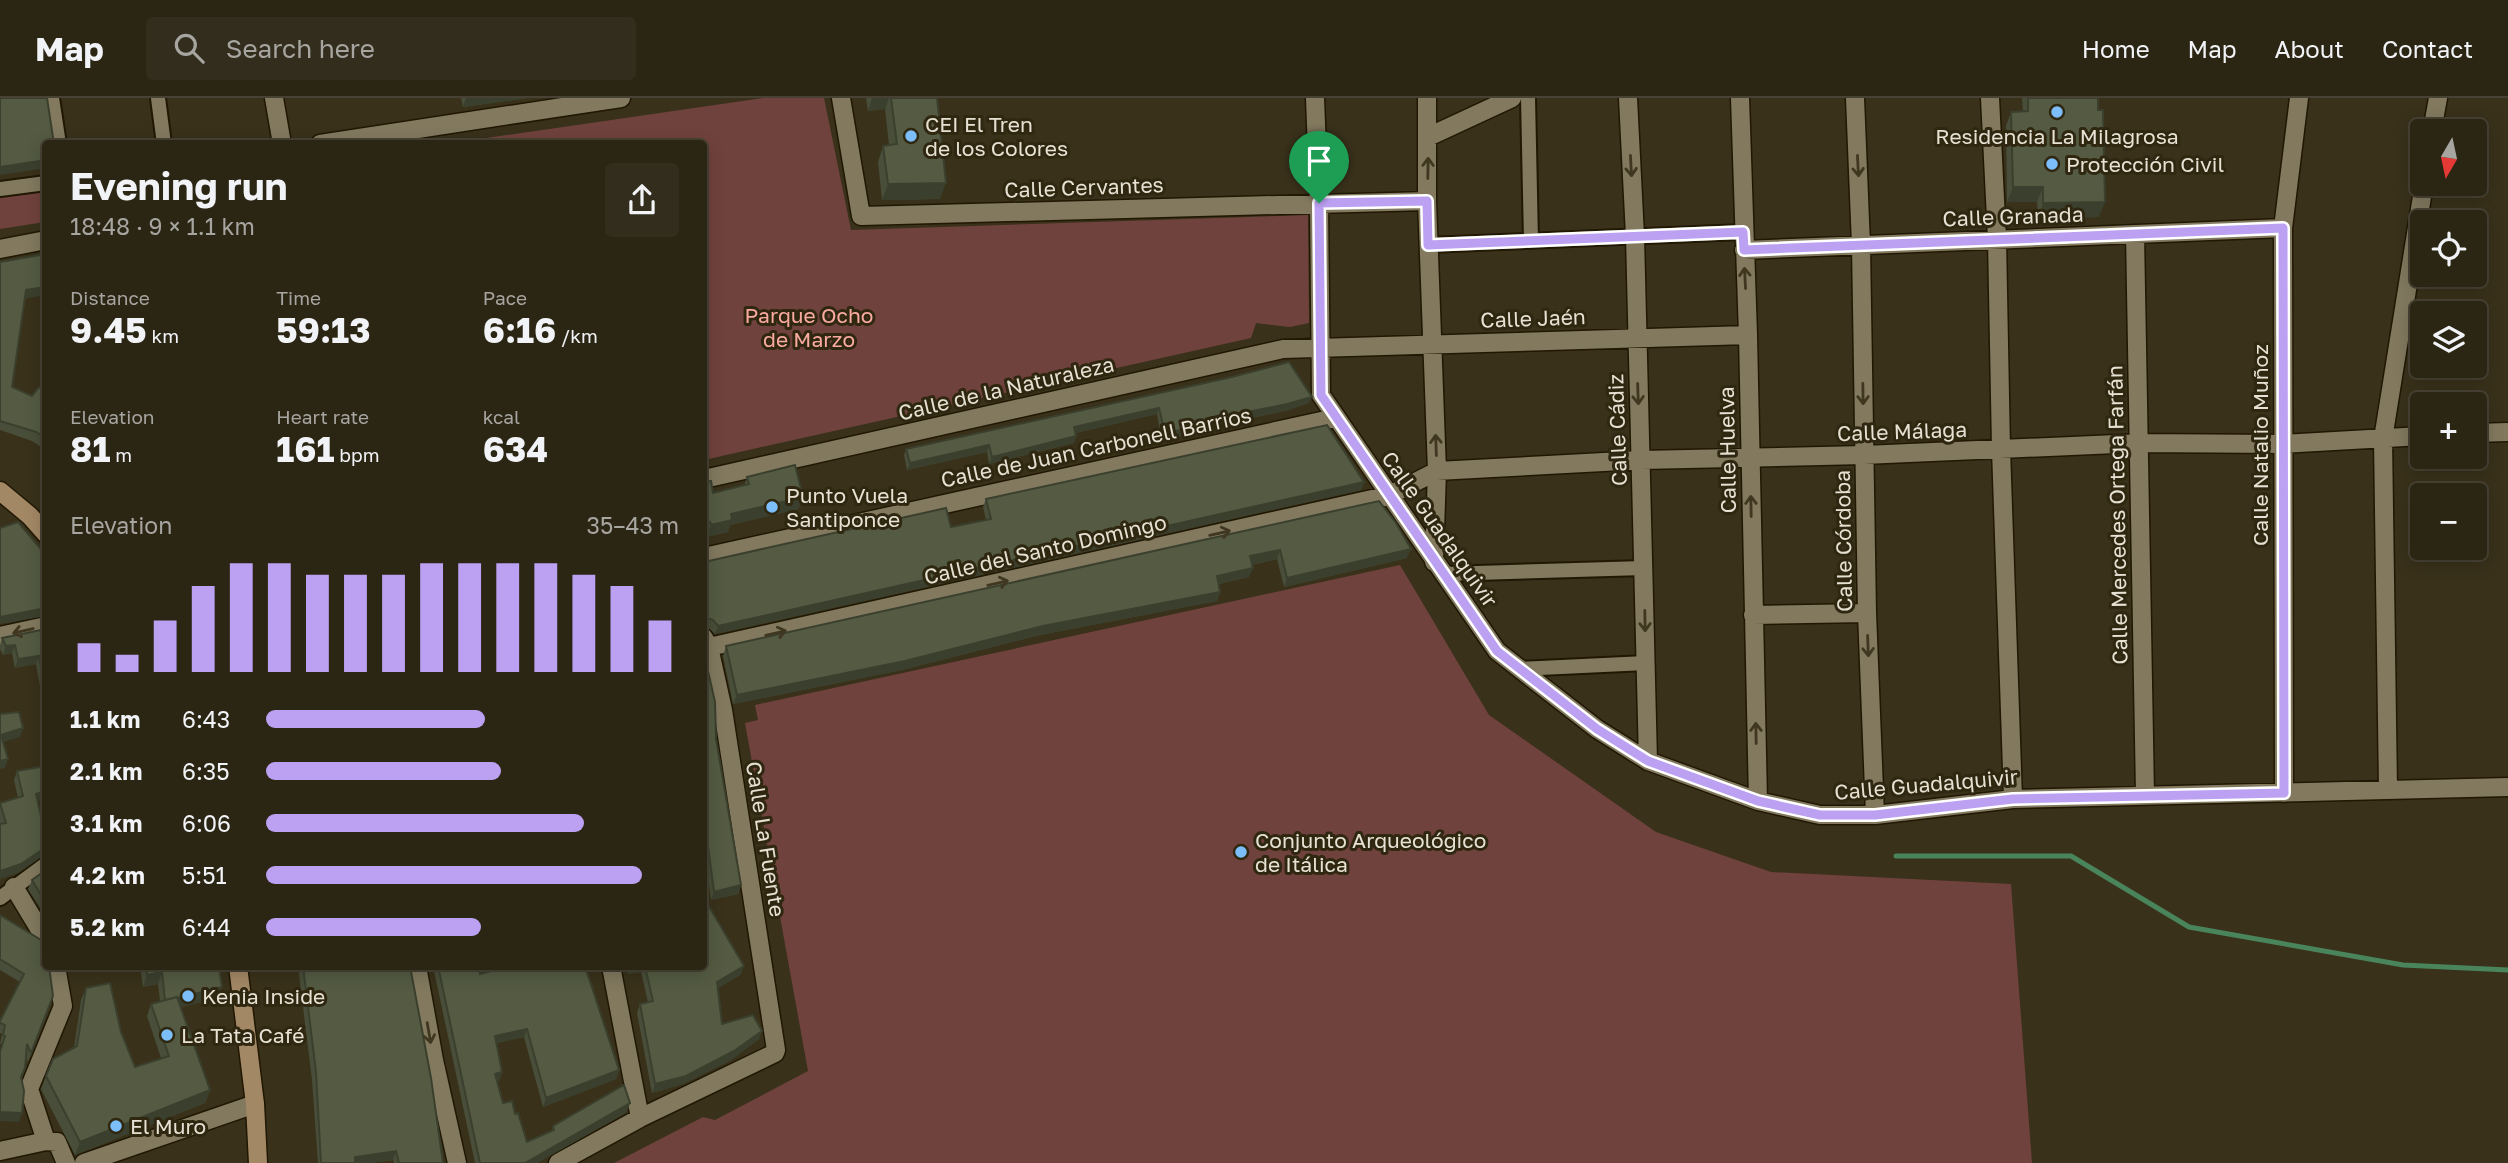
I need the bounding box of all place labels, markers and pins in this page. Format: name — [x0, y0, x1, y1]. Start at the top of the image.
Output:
marker: Residencia La Milagrosa — [2049, 104, 2065, 120]
place label: CEI El Tren de los Colores — [925, 111, 1068, 161]
place label: Residencia La Milagrosa — [1935, 123, 2179, 149]
marker: CEI El Tren de los Colores — [903, 128, 919, 144]
pin — [1289, 131, 1349, 203]
place label: Protección Civil — [2066, 151, 2224, 177]
marker: Protección Civil — [2044, 156, 2060, 172]
place label: Punto Vuela Santiponce — [786, 482, 908, 532]
marker: Punto Vuela Santiponce — [764, 499, 780, 515]
place label: Conjunto Arqueológico de Itálica — [1255, 827, 1486, 877]
marker: Conjunto Arqueológico de Itálica — [1233, 844, 1249, 860]
place label: Kenia Inside — [202, 983, 325, 1009]
marker: Kenia Inside — [180, 988, 196, 1004]
place label: La Tata Café — [181, 1022, 304, 1048]
marker: La Tata Café — [159, 1027, 175, 1043]
place label: El Muro — [130, 1113, 206, 1139]
marker: El Muro — [108, 1118, 124, 1134]

